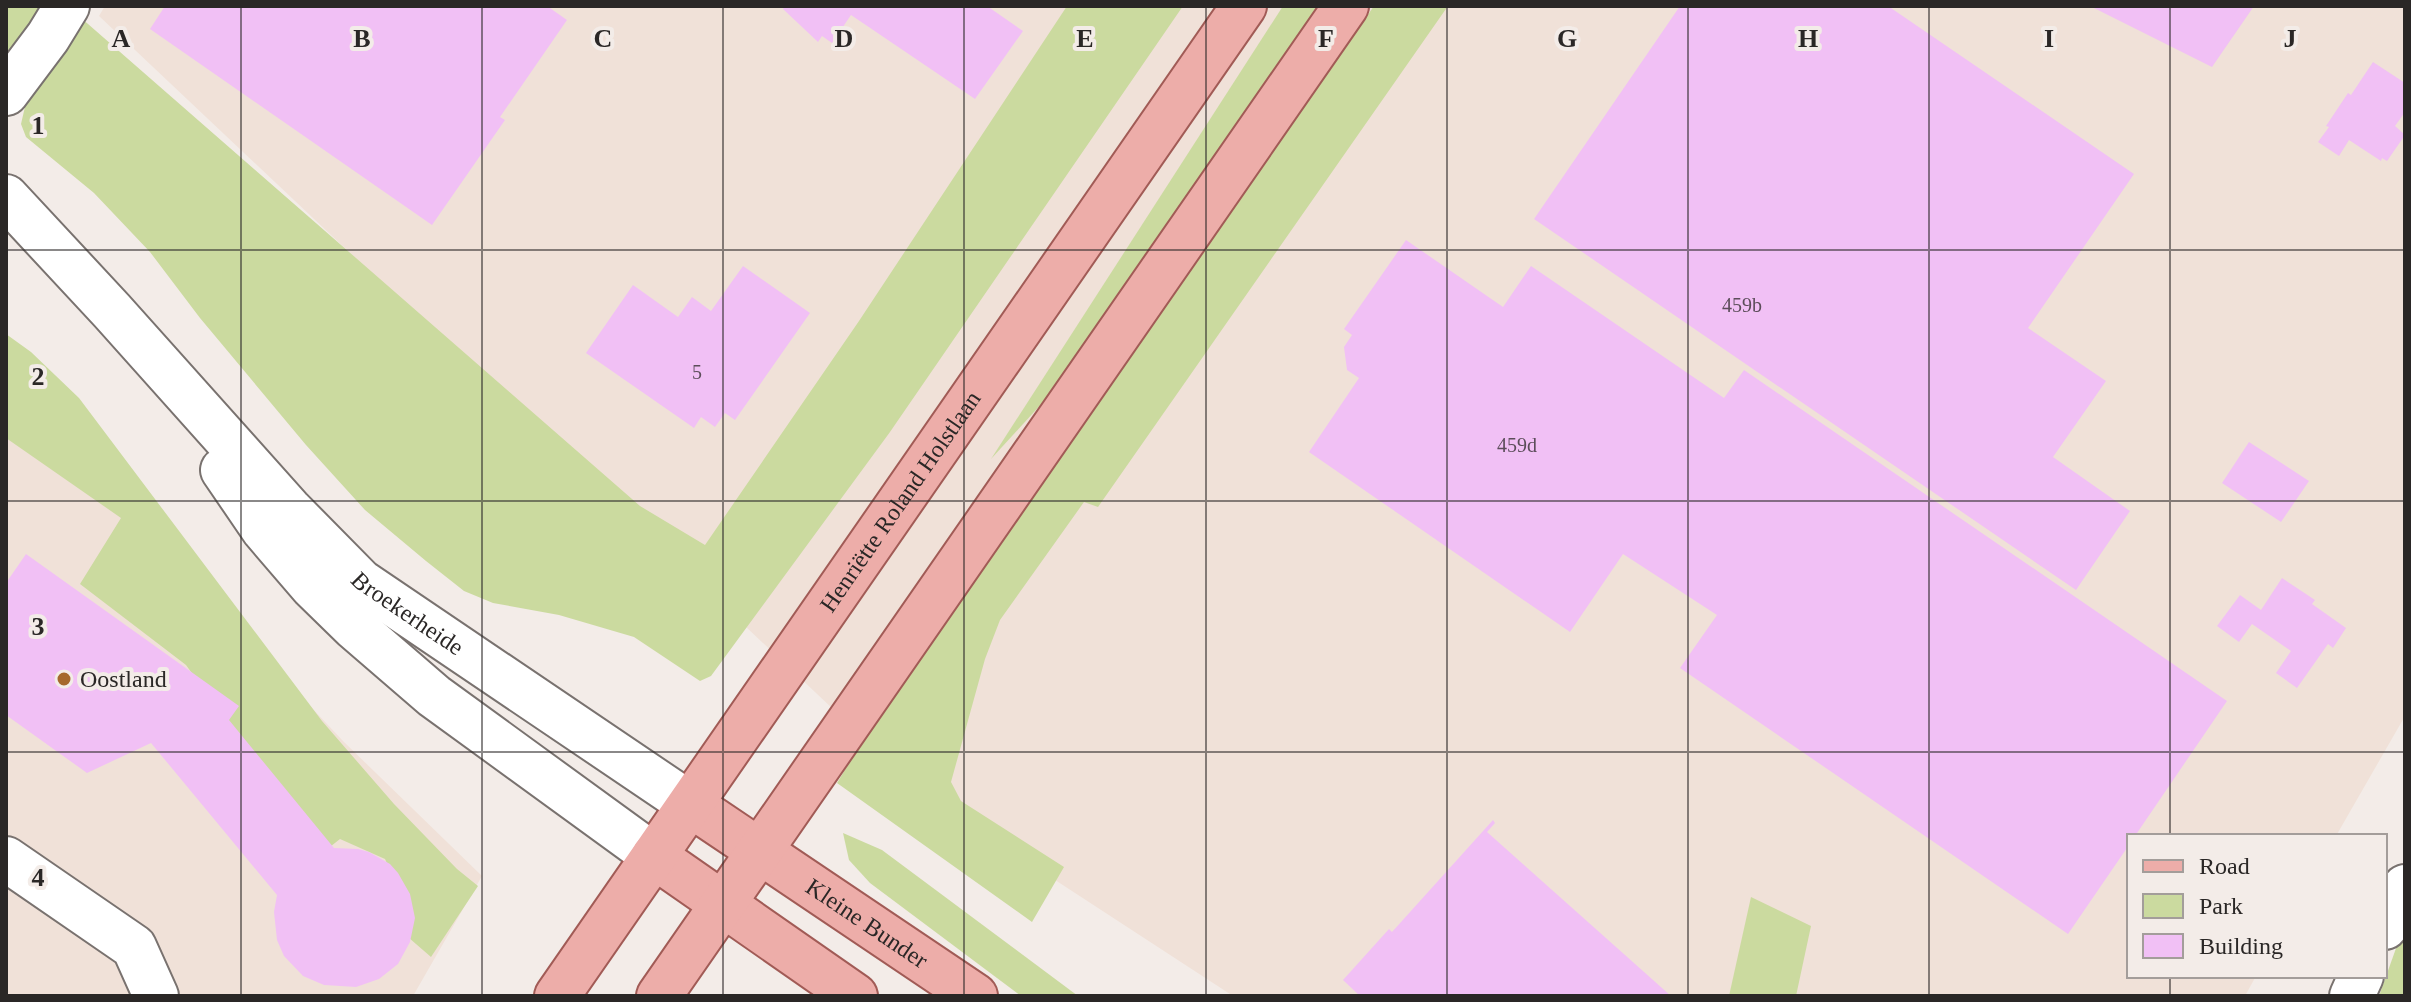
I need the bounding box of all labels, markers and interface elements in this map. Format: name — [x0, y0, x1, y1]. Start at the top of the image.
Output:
text: A — [112, 24, 131, 53]
text: B — [353, 24, 371, 53]
text: C — [594, 24, 612, 53]
text: D — [835, 24, 853, 53]
text: E — [1076, 24, 1094, 53]
text: F — [1318, 24, 1334, 53]
text: G — [1557, 24, 1577, 53]
text: H — [1798, 24, 1818, 53]
text: I — [2044, 24, 2054, 53]
text: J — [2284, 24, 2297, 53]
text: 1 — [32, 111, 45, 140]
house number: 459b — [1722, 294, 1762, 316]
house number: 5 — [692, 361, 702, 383]
text: 2 — [32, 362, 45, 391]
street label: Henriëtte Roland Holstlaan — [815, 386, 986, 617]
house number: 459d — [1497, 434, 1537, 456]
street label: Broekerheide — [346, 567, 468, 660]
text: 3 — [32, 612, 45, 641]
place label: Oostland — [80, 666, 167, 692]
marker: Oostland — [55, 670, 73, 688]
legend — [2127, 834, 2387, 978]
text: Road — [2199, 853, 2250, 879]
text: 4 — [32, 863, 45, 892]
street label: Kleine Bunder — [801, 873, 933, 973]
text: Park — [2199, 893, 2243, 919]
text: Building — [2199, 933, 2283, 959]

